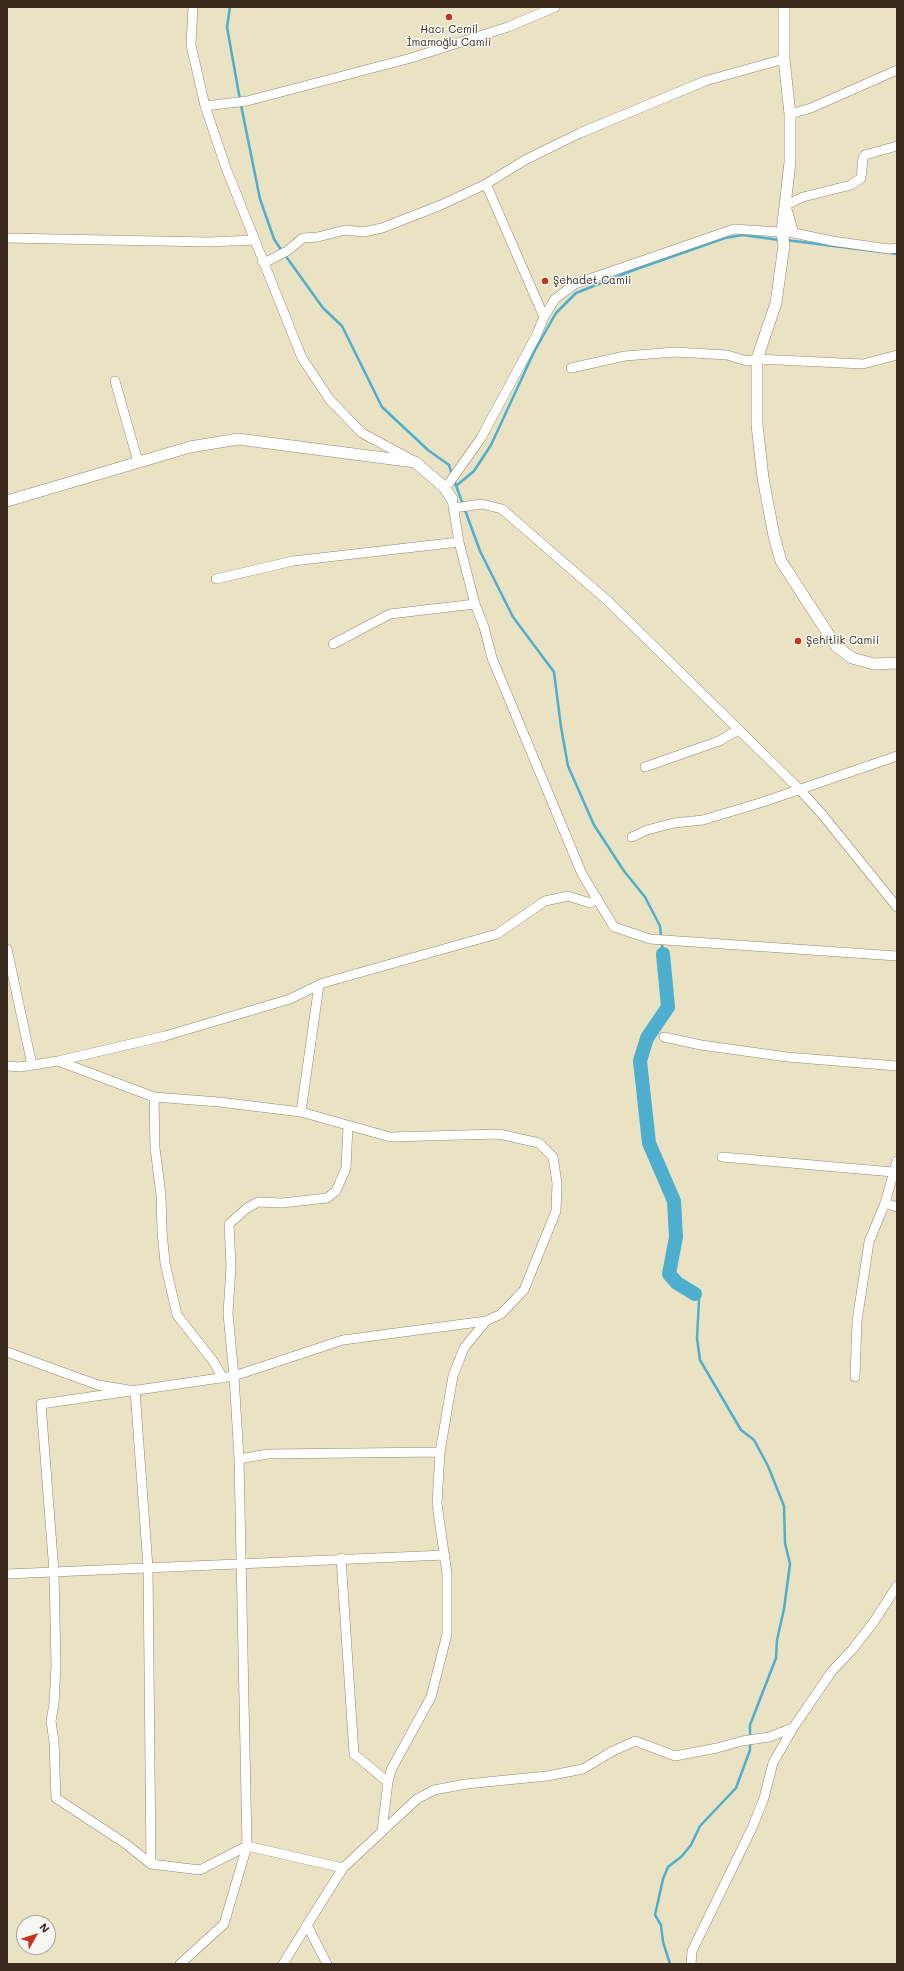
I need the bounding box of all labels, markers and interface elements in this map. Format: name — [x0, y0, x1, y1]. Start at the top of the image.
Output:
marker: Hacı Cemil İmamoğlu Camii — [444, 12, 454, 22]
place label: Hacı Cemil İmamoğlu Camii — [407, 23, 491, 49]
place label: Şehadet Camii — [553, 274, 631, 288]
marker: Şehadet Camii — [540, 276, 550, 286]
place label: Şehitlik Camii — [806, 634, 879, 648]
marker: Şehitlik Camii — [793, 636, 803, 646]
north arrow — [16, 1915, 56, 1955]
text: N — [36, 1920, 53, 1936]

